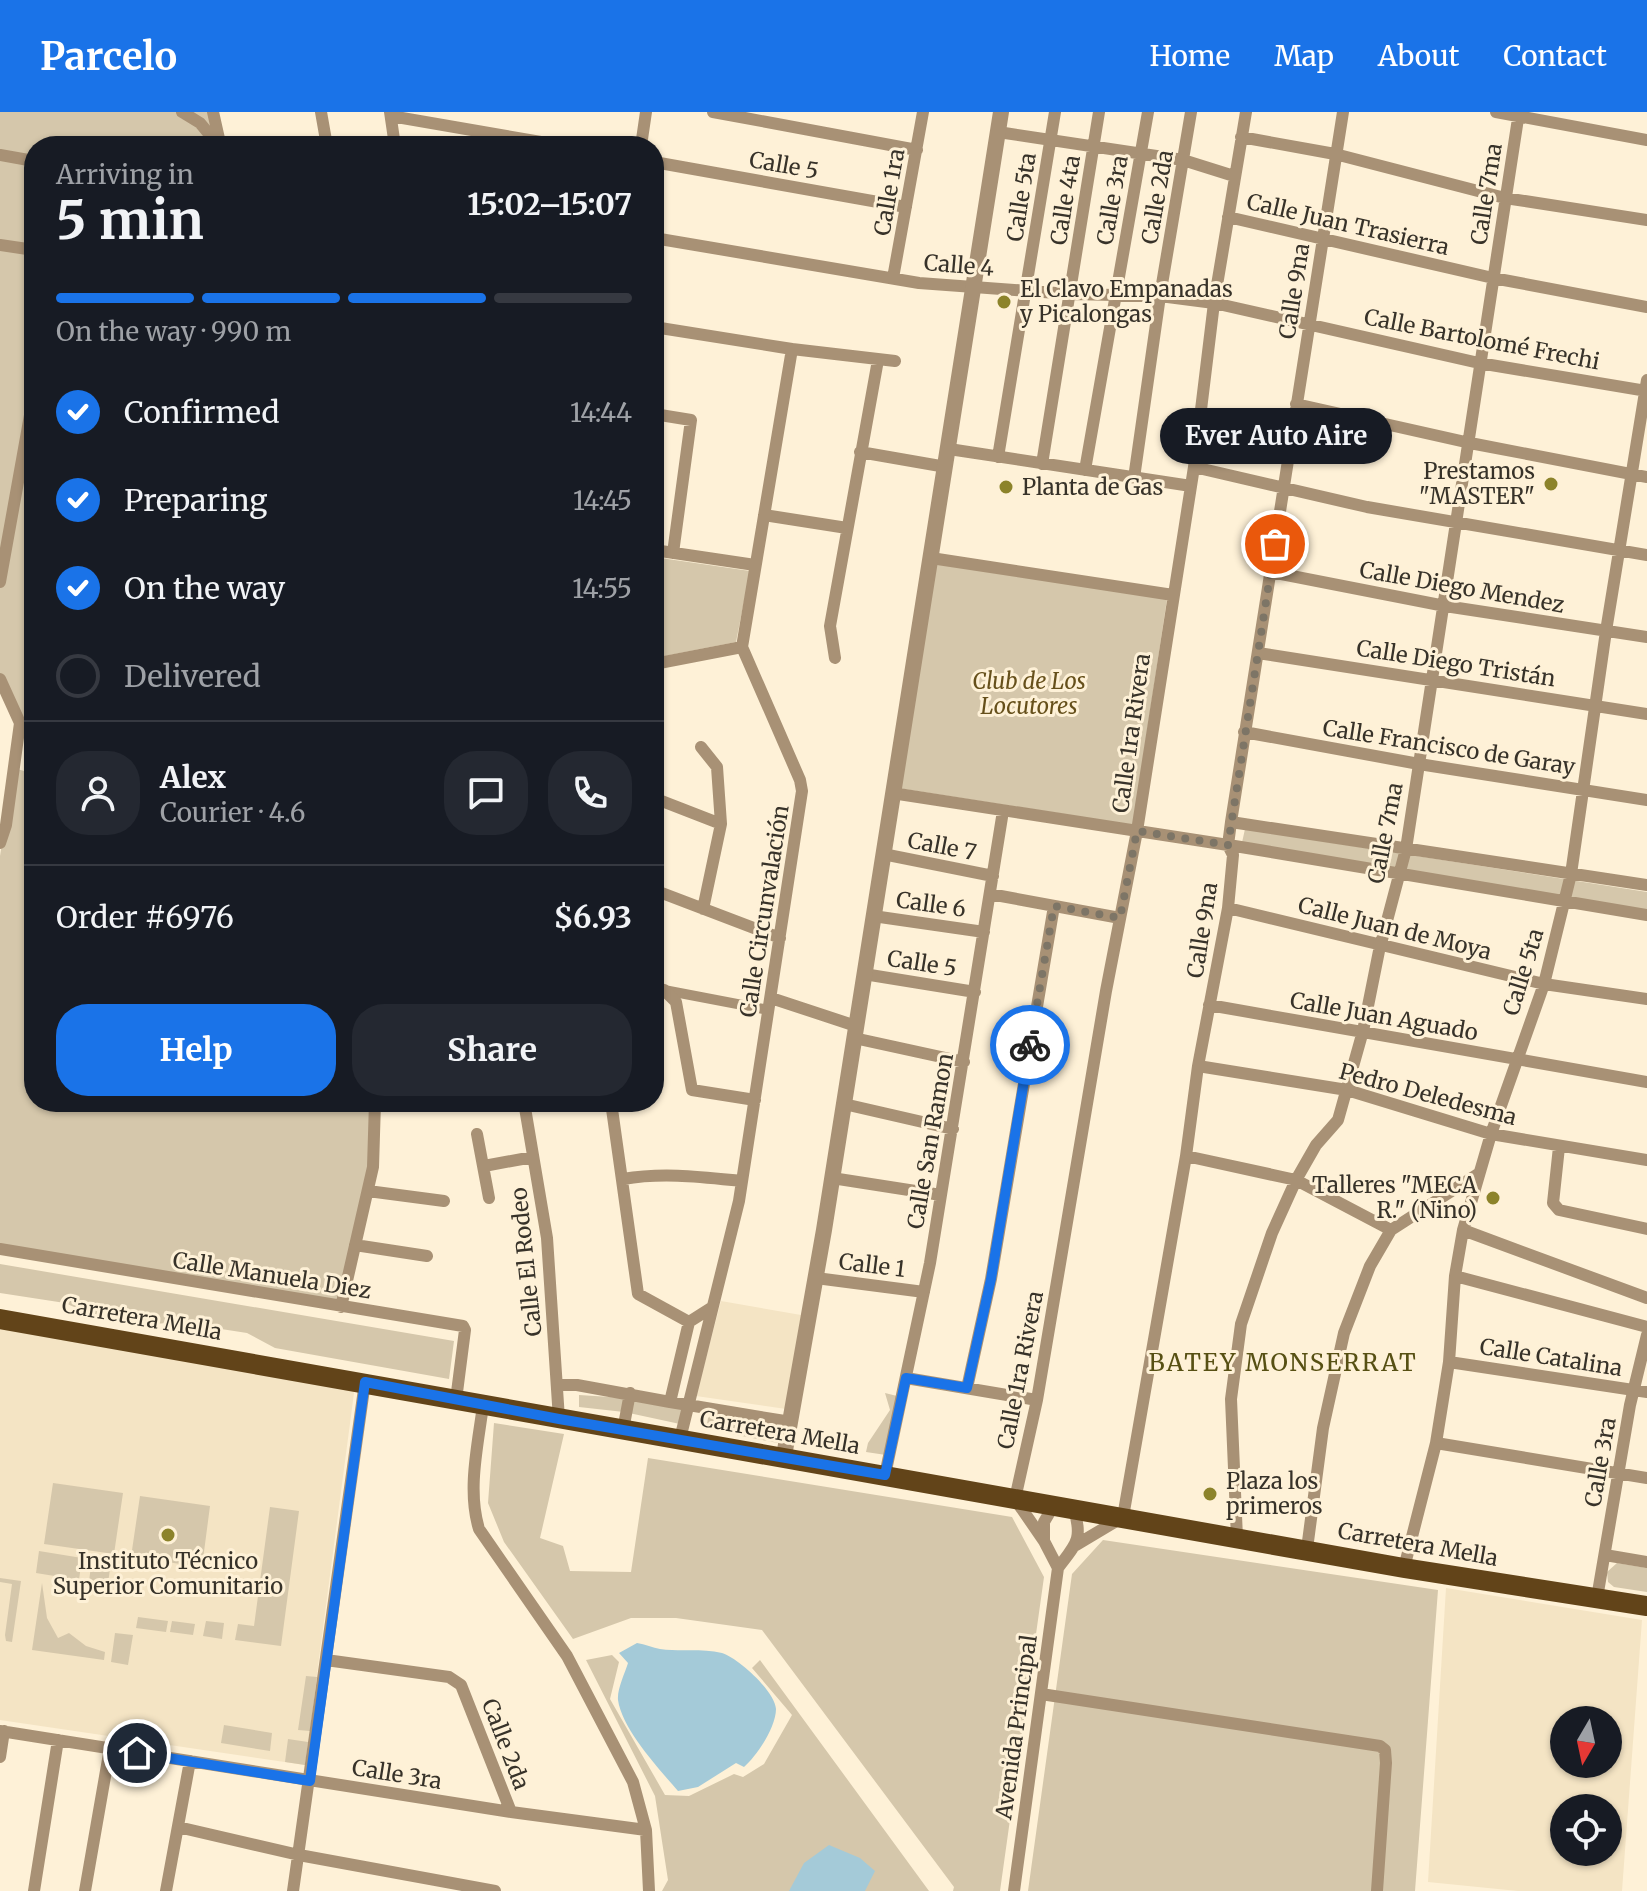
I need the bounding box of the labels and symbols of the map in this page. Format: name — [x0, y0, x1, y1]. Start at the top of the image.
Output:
street label: Calle 7ma — [1464, 141, 1508, 247]
street label: Calle 5 — [747, 145, 821, 185]
street label: Calle 1ra — [868, 146, 910, 238]
street label: Calle 2da — [1135, 148, 1179, 246]
street label: Calle 5ta — [1000, 150, 1042, 243]
street label: Calle 4ta — [1044, 153, 1086, 247]
street label: Calle 3ra — [1090, 153, 1134, 247]
street label: Calle Juan Trasierra — [1244, 187, 1452, 261]
street label: Calle 9na — [1273, 241, 1315, 341]
street label: Calle 4 — [923, 248, 996, 282]
place label: El Clavo Empanadas y Picalongas — [1020, 275, 1233, 328]
marker: El Clavo Empanadas y Picalongas — [995, 293, 1013, 311]
street label: Calle Bartolomé Frechi — [1362, 302, 1602, 376]
callout: Ever Auto Aire — [1159, 408, 1391, 464]
place label: Prestamos "MASTER" — [1419, 457, 1535, 510]
place label: Planta de Gas — [1022, 473, 1163, 501]
marker: Prestamos "MASTER" — [1542, 475, 1560, 493]
marker: Planta de Gas — [997, 478, 1015, 496]
pin — [1241, 510, 1309, 578]
street label: Calle Diego Mendez — [1357, 555, 1567, 619]
street label: Calle Diego Tristán — [1354, 633, 1558, 693]
street label: Calle 1ra Rivera — [1106, 651, 1156, 814]
park label: Club de Los Locutores — [972, 667, 1086, 720]
street label: Calle Francisco de Garay — [1321, 713, 1577, 781]
street label: Calle 7ma — [1361, 780, 1409, 886]
street label: Calle Circunvalación — [733, 802, 795, 1019]
street label: Calle 7 — [905, 826, 979, 866]
street label: Calle 9na — [1181, 880, 1223, 980]
street label: Calle 6 — [894, 885, 968, 923]
street label: Calle Juan de Moya — [1295, 890, 1495, 966]
street label: Calle 5ta — [1497, 925, 1550, 1019]
street label: Calle 5 — [885, 944, 959, 982]
street label: Calle Juan Aguado — [1288, 986, 1480, 1046]
courier — [990, 1005, 1070, 1085]
street label: Calle San Ramon — [901, 1050, 959, 1231]
street label: Pedro Deledesma — [1336, 1057, 1520, 1131]
place label: Talleres "MECA R." (Nino) — [1312, 1171, 1477, 1224]
street label: Calle El Rodeo — [504, 1186, 548, 1338]
marker: Talleres "MECA R." (Nino) — [1484, 1189, 1502, 1207]
street label: Calle Manuela Diez — [171, 1245, 373, 1305]
street label: Calle 1 — [837, 1247, 907, 1283]
street label: Calle 1ra Rivera — [991, 1288, 1049, 1452]
street label: Carretera Mella — [60, 1290, 224, 1346]
street label: Calle Catalina — [1478, 1332, 1624, 1382]
district label: BATEY MONSERRAT — [1148, 1347, 1418, 1378]
street label: Carretera Mella — [698, 1404, 862, 1460]
street label: Calle 3ra — [1578, 1415, 1622, 1509]
place label: Plaza los primeros — [1226, 1467, 1323, 1520]
marker: Plaza los primeros — [1201, 1485, 1219, 1503]
street label: Carretera Mella — [1336, 1516, 1500, 1572]
marker: Instituto Técnico Superior Comunitario — [159, 1526, 177, 1544]
place label: Instituto Técnico Superior Comunitario — [53, 1547, 283, 1600]
street label: Avenida Principal — [989, 1633, 1043, 1822]
street label: Calle 2da — [476, 1695, 536, 1794]
north arrow — [1550, 1706, 1622, 1778]
pin — [103, 1719, 171, 1787]
street label: Calle 3ra — [350, 1753, 444, 1795]

